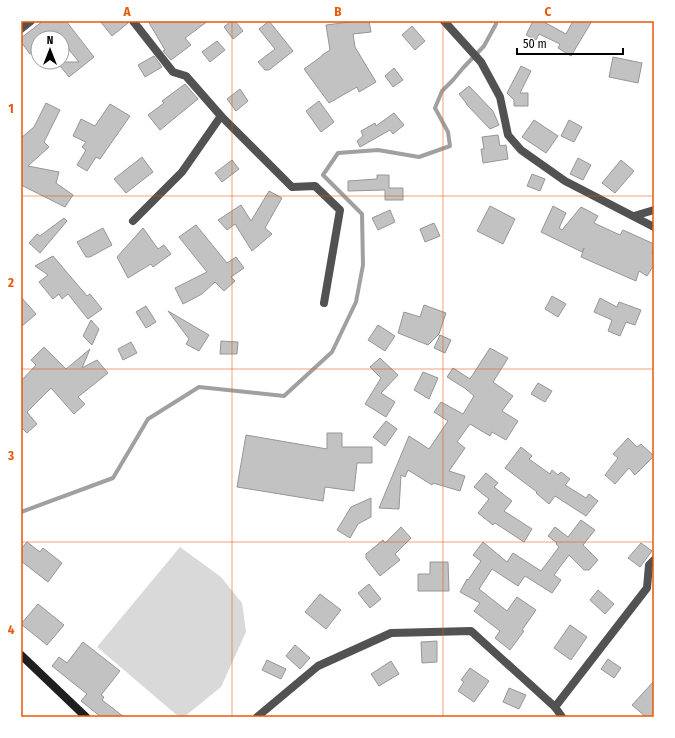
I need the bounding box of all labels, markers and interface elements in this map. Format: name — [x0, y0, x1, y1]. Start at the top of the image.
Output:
text: A — [122, 4, 131, 19]
text: B — [334, 4, 342, 19]
text: C — [545, 4, 552, 19]
north arrow — [30, 30, 70, 70]
scale bar — [517, 30, 623, 56]
text: N — [47, 34, 53, 47]
text: 50 m — [523, 37, 547, 51]
text: 1 — [8, 101, 14, 116]
text: 2 — [7, 275, 14, 290]
text: 3 — [7, 448, 14, 463]
text: 4 — [8, 622, 15, 637]

